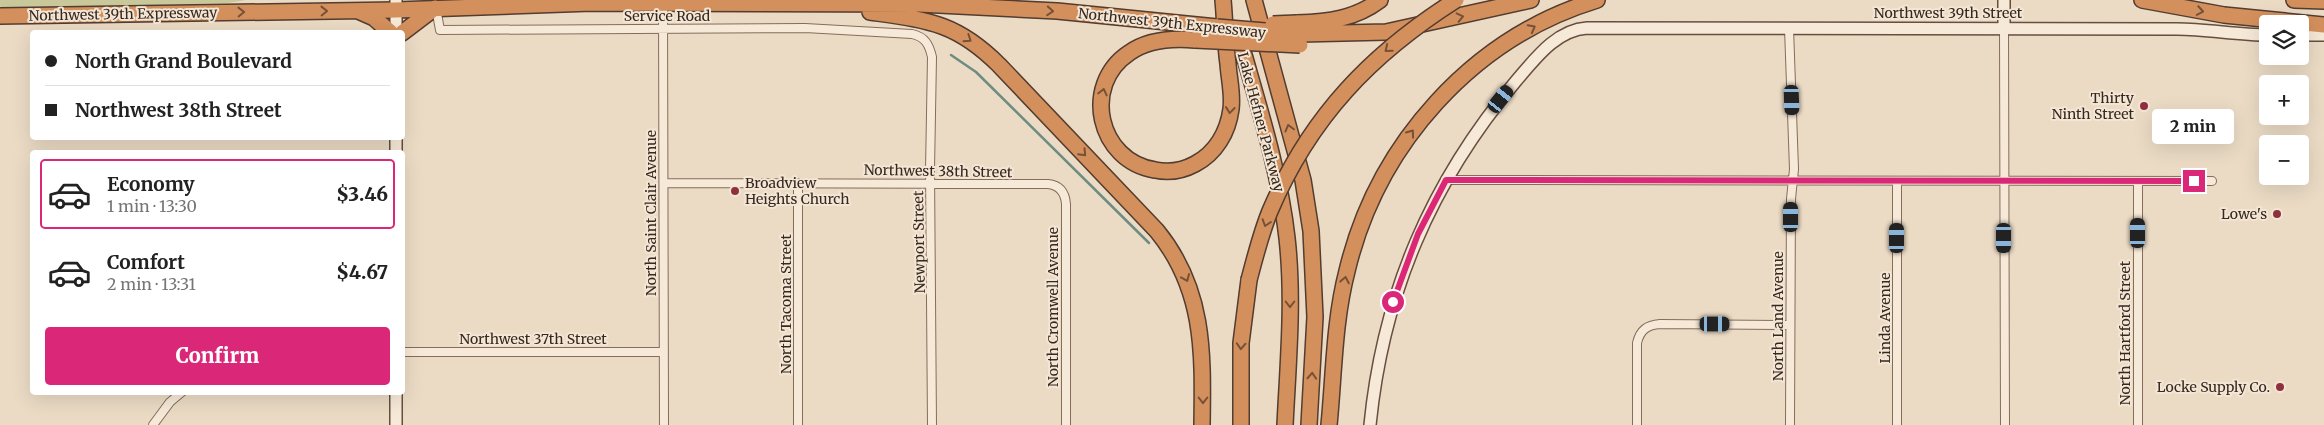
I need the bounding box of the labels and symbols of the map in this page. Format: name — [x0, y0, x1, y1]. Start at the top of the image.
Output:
street label: Northwest 39th Expressway — [29, 3, 218, 25]
street label: Northwest 39th Expressway — [1077, 4, 1268, 42]
street label: Northwest 39th Street — [1874, 4, 2023, 22]
one-way arrow — [1046, 5, 1054, 16]
one-way arrow — [2196, 5, 2205, 15]
one-way arrow — [320, 6, 328, 16]
one-way arrow — [238, 7, 245, 17]
street label: Service Road — [624, 7, 711, 25]
one-way arrow — [1456, 12, 1465, 23]
one-way arrow — [1527, 24, 1536, 34]
one-way arrow — [962, 33, 972, 42]
one-way arrow — [1384, 43, 1393, 52]
street label: Lake Hefner Parkway — [1234, 50, 1289, 195]
car — [1485, 83, 1516, 115]
car — [1783, 85, 1800, 115]
one-way arrow — [1097, 87, 1108, 96]
place label: Thirty Ninth Street — [2052, 89, 2135, 123]
marker: Thirty Ninth Street — [2138, 100, 2150, 112]
one-way arrow — [1225, 107, 1236, 115]
callout: 2 min — [2153, 109, 2235, 144]
one-way arrow — [1284, 124, 1294, 132]
street label: North Saint Clair Avenue — [642, 130, 660, 296]
one-way arrow — [1404, 130, 1414, 139]
one-way arrow — [1077, 148, 1086, 157]
street label: Northwest 38th Street — [864, 161, 1013, 181]
route end — [2183, 170, 2205, 192]
place label: Broadview Heights Church — [745, 174, 849, 208]
marker: Broadview Heights Church — [729, 185, 741, 197]
street label: Newport Street — [909, 190, 929, 293]
car — [1783, 202, 1798, 232]
place label: Lowe's — [2221, 205, 2267, 223]
marker: Lowe's — [2271, 208, 2283, 220]
one-way arrow — [1262, 218, 1272, 227]
car — [2130, 218, 2145, 248]
car — [1889, 223, 1904, 253]
car — [1996, 223, 2011, 253]
street label: North Cromwell Avenue — [1044, 227, 1062, 387]
street label: North Tacoma Street — [777, 233, 795, 374]
street label: North Land Avenue — [1769, 251, 1787, 381]
street label: North Hartford Street — [2116, 260, 2134, 405]
one-way arrow — [1179, 273, 1190, 282]
street label: Linda Avenue — [1876, 273, 1894, 363]
one-way arrow — [1339, 276, 1349, 285]
route start — [1382, 291, 1404, 313]
one-way arrow — [1285, 301, 1295, 309]
car — [1700, 317, 1730, 332]
street label: Northwest 37th Street — [459, 330, 607, 348]
one-way arrow — [1235, 342, 1246, 350]
one-way arrow — [1306, 372, 1317, 380]
place label: Locke Supply Co. — [2157, 378, 2270, 396]
marker: Locke Supply Co. — [2274, 381, 2286, 393]
one-way arrow — [1197, 396, 1208, 404]

